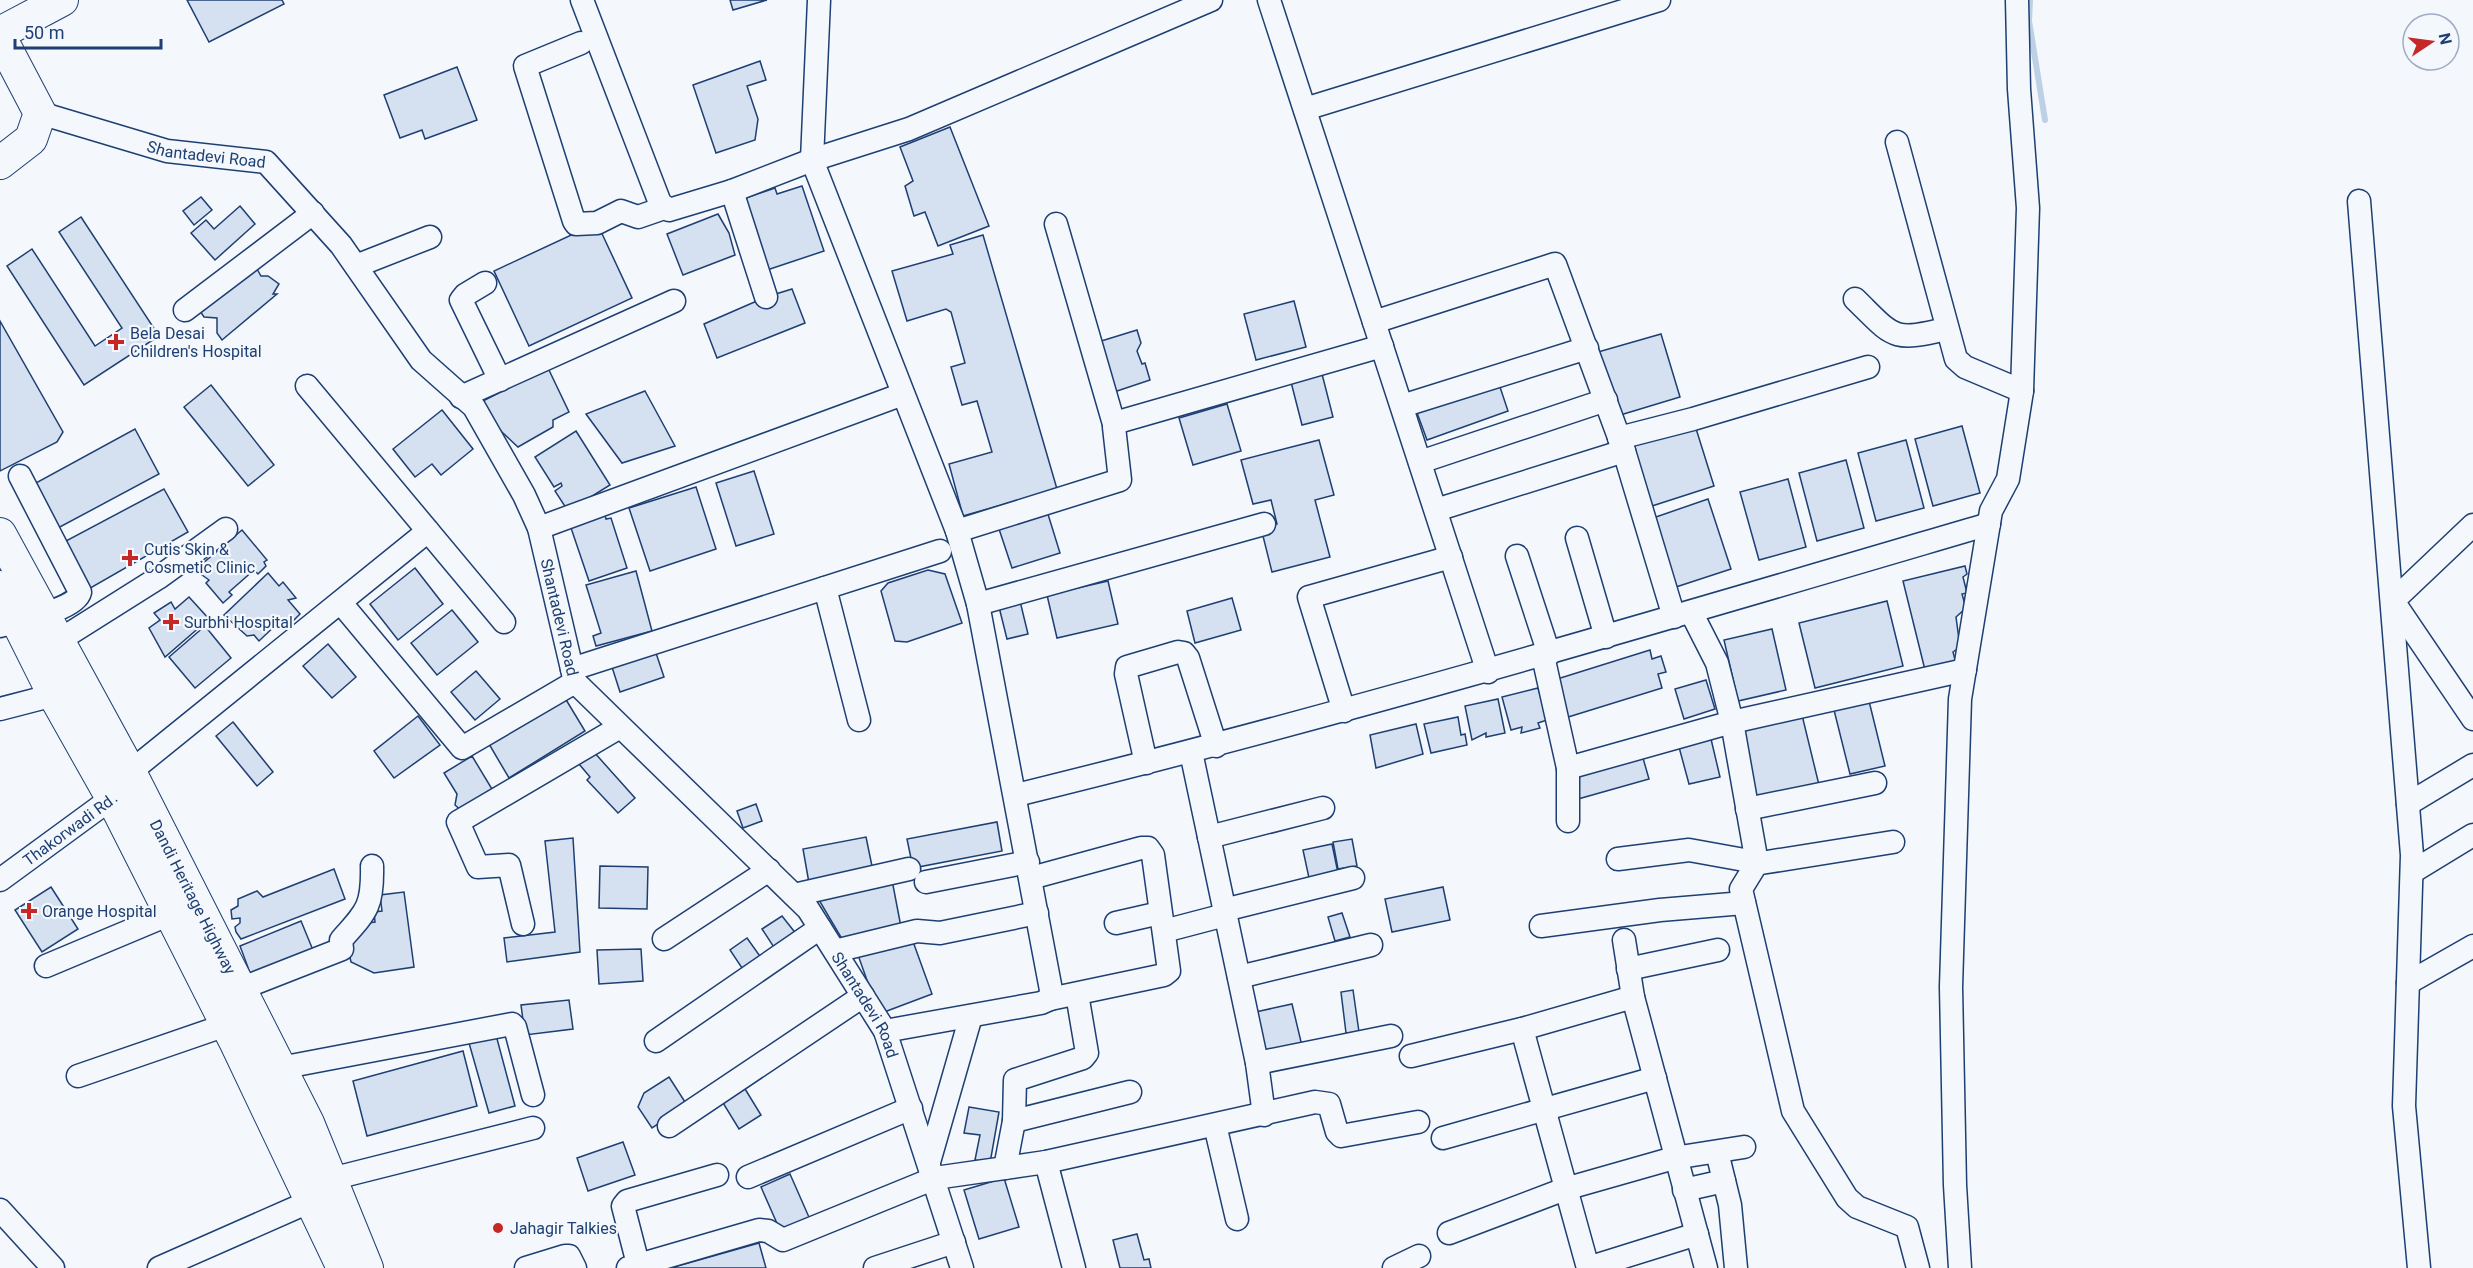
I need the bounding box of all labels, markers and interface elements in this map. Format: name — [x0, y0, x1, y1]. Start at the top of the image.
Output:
scale bar — [15, 12, 160, 50]
north arrow — [2401, 12, 2461, 72]
text: 50 m — [24, 22, 64, 43]
text: N — [2435, 31, 2456, 46]
street label: Shantadevi Road — [145, 136, 267, 171]
place label: Bela Desai Children's Hospital — [130, 324, 262, 361]
marker: Bela Desai Children's Hospital — [107, 333, 125, 351]
place label: Cutis Skin & Cosmetic Clinic — [144, 540, 255, 577]
marker: Cutis Skin & Cosmetic Clinic — [121, 549, 139, 567]
street label: Shantadevi Road — [537, 557, 583, 678]
marker: Surbhi Hospital — [162, 613, 180, 631]
place label: Surbhi Hospital — [184, 613, 293, 632]
street label: Thakorwadi Rd. — [19, 791, 121, 870]
street label: Dandi Heritage Highway — [146, 816, 241, 978]
marker: Orange Hospital — [20, 902, 38, 920]
place label: Orange Hospital — [42, 902, 157, 921]
street label: Shantadevi Road — [828, 948, 903, 1060]
place label: Jahagir Talkies — [510, 1219, 617, 1238]
marker: Jahagir Talkies — [491, 1221, 505, 1235]

